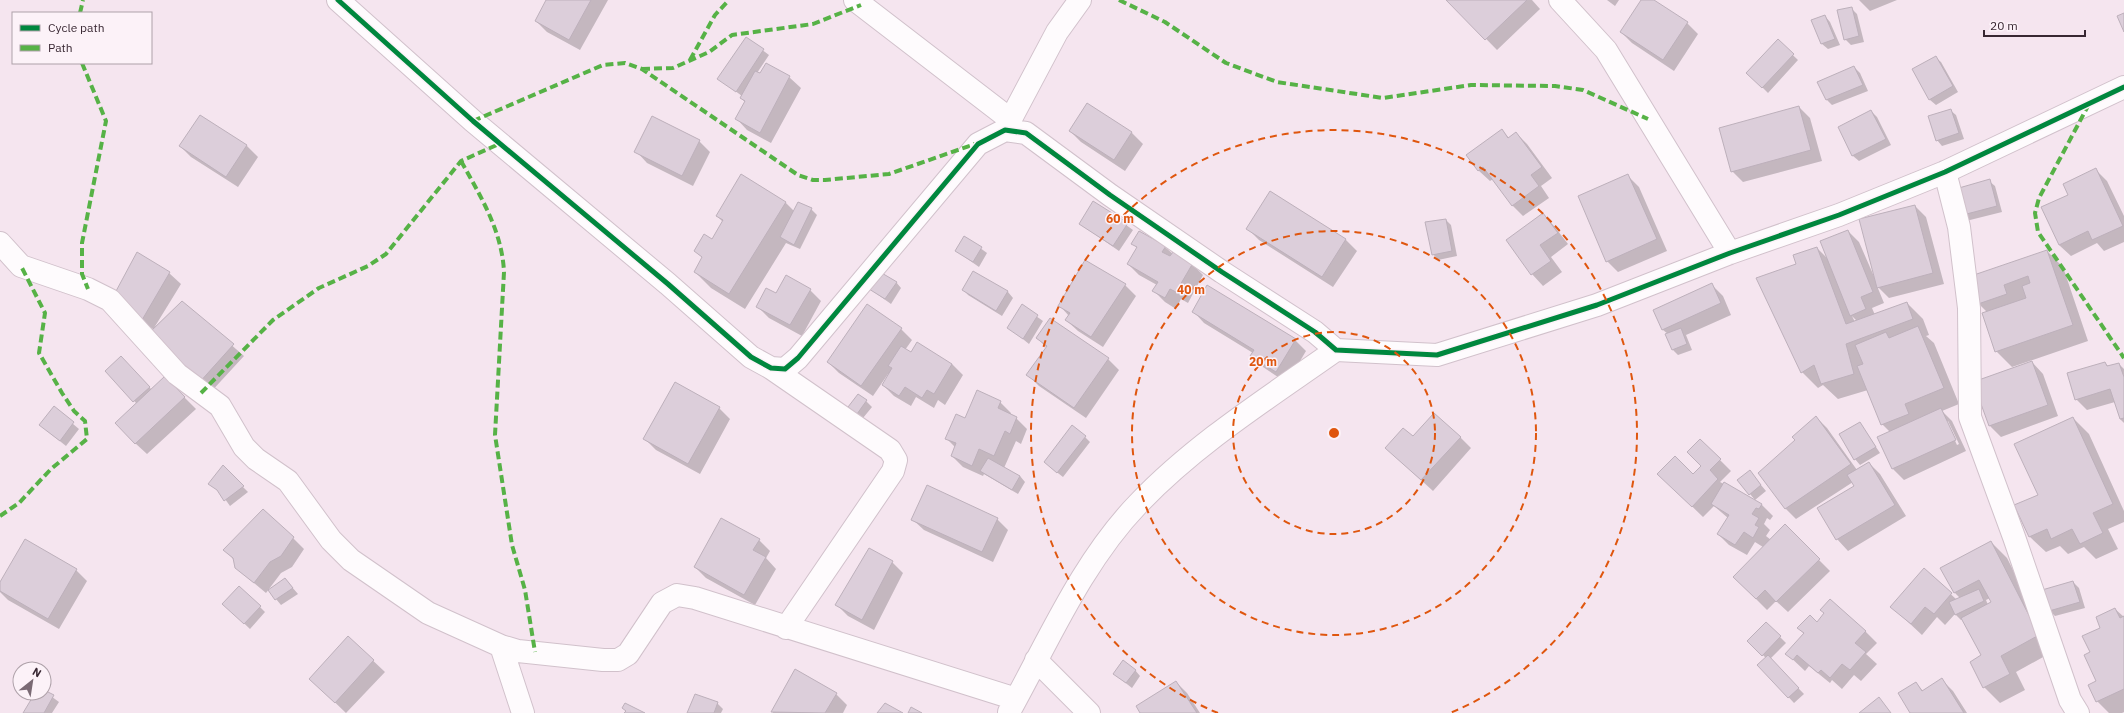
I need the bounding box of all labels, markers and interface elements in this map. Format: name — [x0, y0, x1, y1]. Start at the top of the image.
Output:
legend — [12, 12, 152, 64]
scale bar — [1984, 12, 2085, 38]
text: 20 m — [1990, 18, 2018, 33]
text: Cycle path — [48, 20, 105, 35]
text: Path — [48, 40, 73, 55]
text: 60 m — [1106, 211, 1134, 226]
text: 40 m — [1177, 282, 1205, 297]
text: 20 m — [1249, 354, 1277, 369]
centre of rings — [1327, 426, 1341, 440]
north arrow — [12, 661, 52, 701]
text: N — [30, 664, 44, 680]

